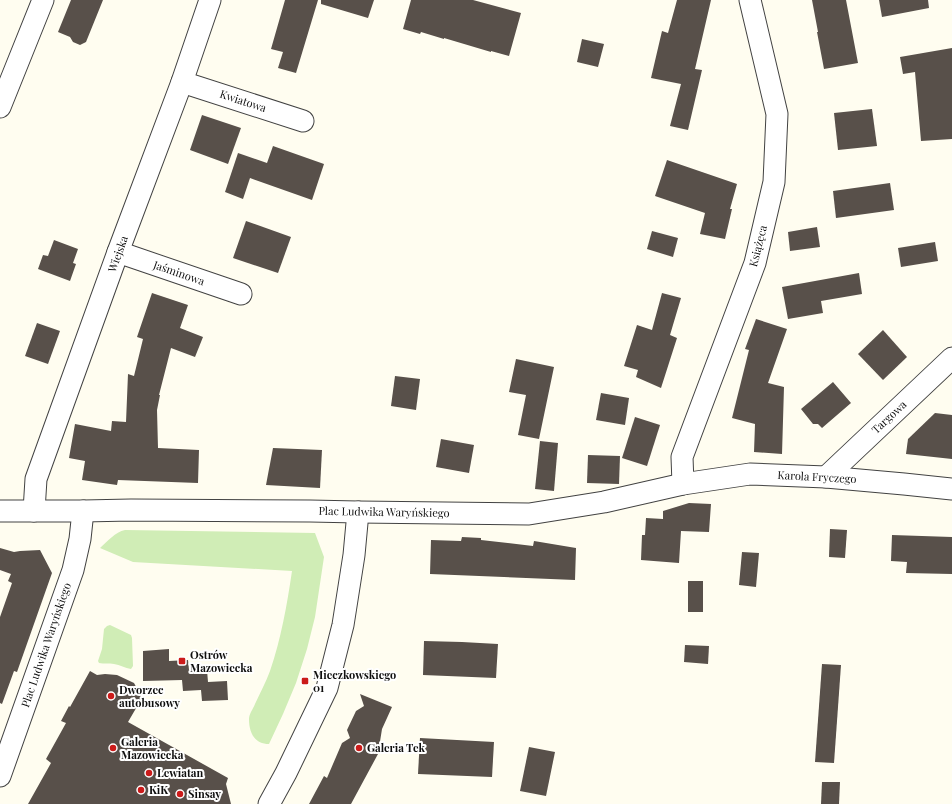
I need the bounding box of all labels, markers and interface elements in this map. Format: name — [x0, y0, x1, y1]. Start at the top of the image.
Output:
street label: Kwiatowa — [218, 86, 269, 115]
street label: Książęca — [745, 223, 770, 268]
street label: Wiejska — [104, 233, 131, 275]
street label: Jaśminowa — [151, 256, 207, 288]
street label: Targowa — [868, 396, 910, 437]
street label: Karola Fryczego — [777, 467, 857, 486]
street label: Plac Ludwika Waryńskiego — [318, 503, 450, 520]
street label: Plac Ludwika Waryńskiego — [17, 580, 74, 709]
place label: Ostrów Mazowiecka — [190, 647, 253, 675]
marker: Ostrów Mazowiecka — [177, 656, 187, 666]
place label: Mieczkowskiego 01 — [313, 667, 396, 695]
marker: Mieczkowskiego 01 — [300, 676, 310, 686]
place label: Dworzec autobusowy — [119, 682, 180, 710]
marker: Dworzec autobusowy — [106, 691, 116, 701]
place label: Galeria Mazowiecka — [121, 734, 184, 762]
place label: Galeria Tek — [367, 740, 426, 755]
marker: Galeria Mazowiecka — [108, 743, 118, 753]
marker: Galeria Tek — [354, 743, 364, 753]
place label: Lewiatan — [157, 765, 204, 780]
marker: Lewiatan — [144, 768, 154, 778]
place label: KiK — [149, 782, 168, 797]
marker: KiK — [136, 785, 146, 795]
place label: Sinsay — [188, 786, 221, 801]
marker: Sinsay — [175, 789, 185, 799]

